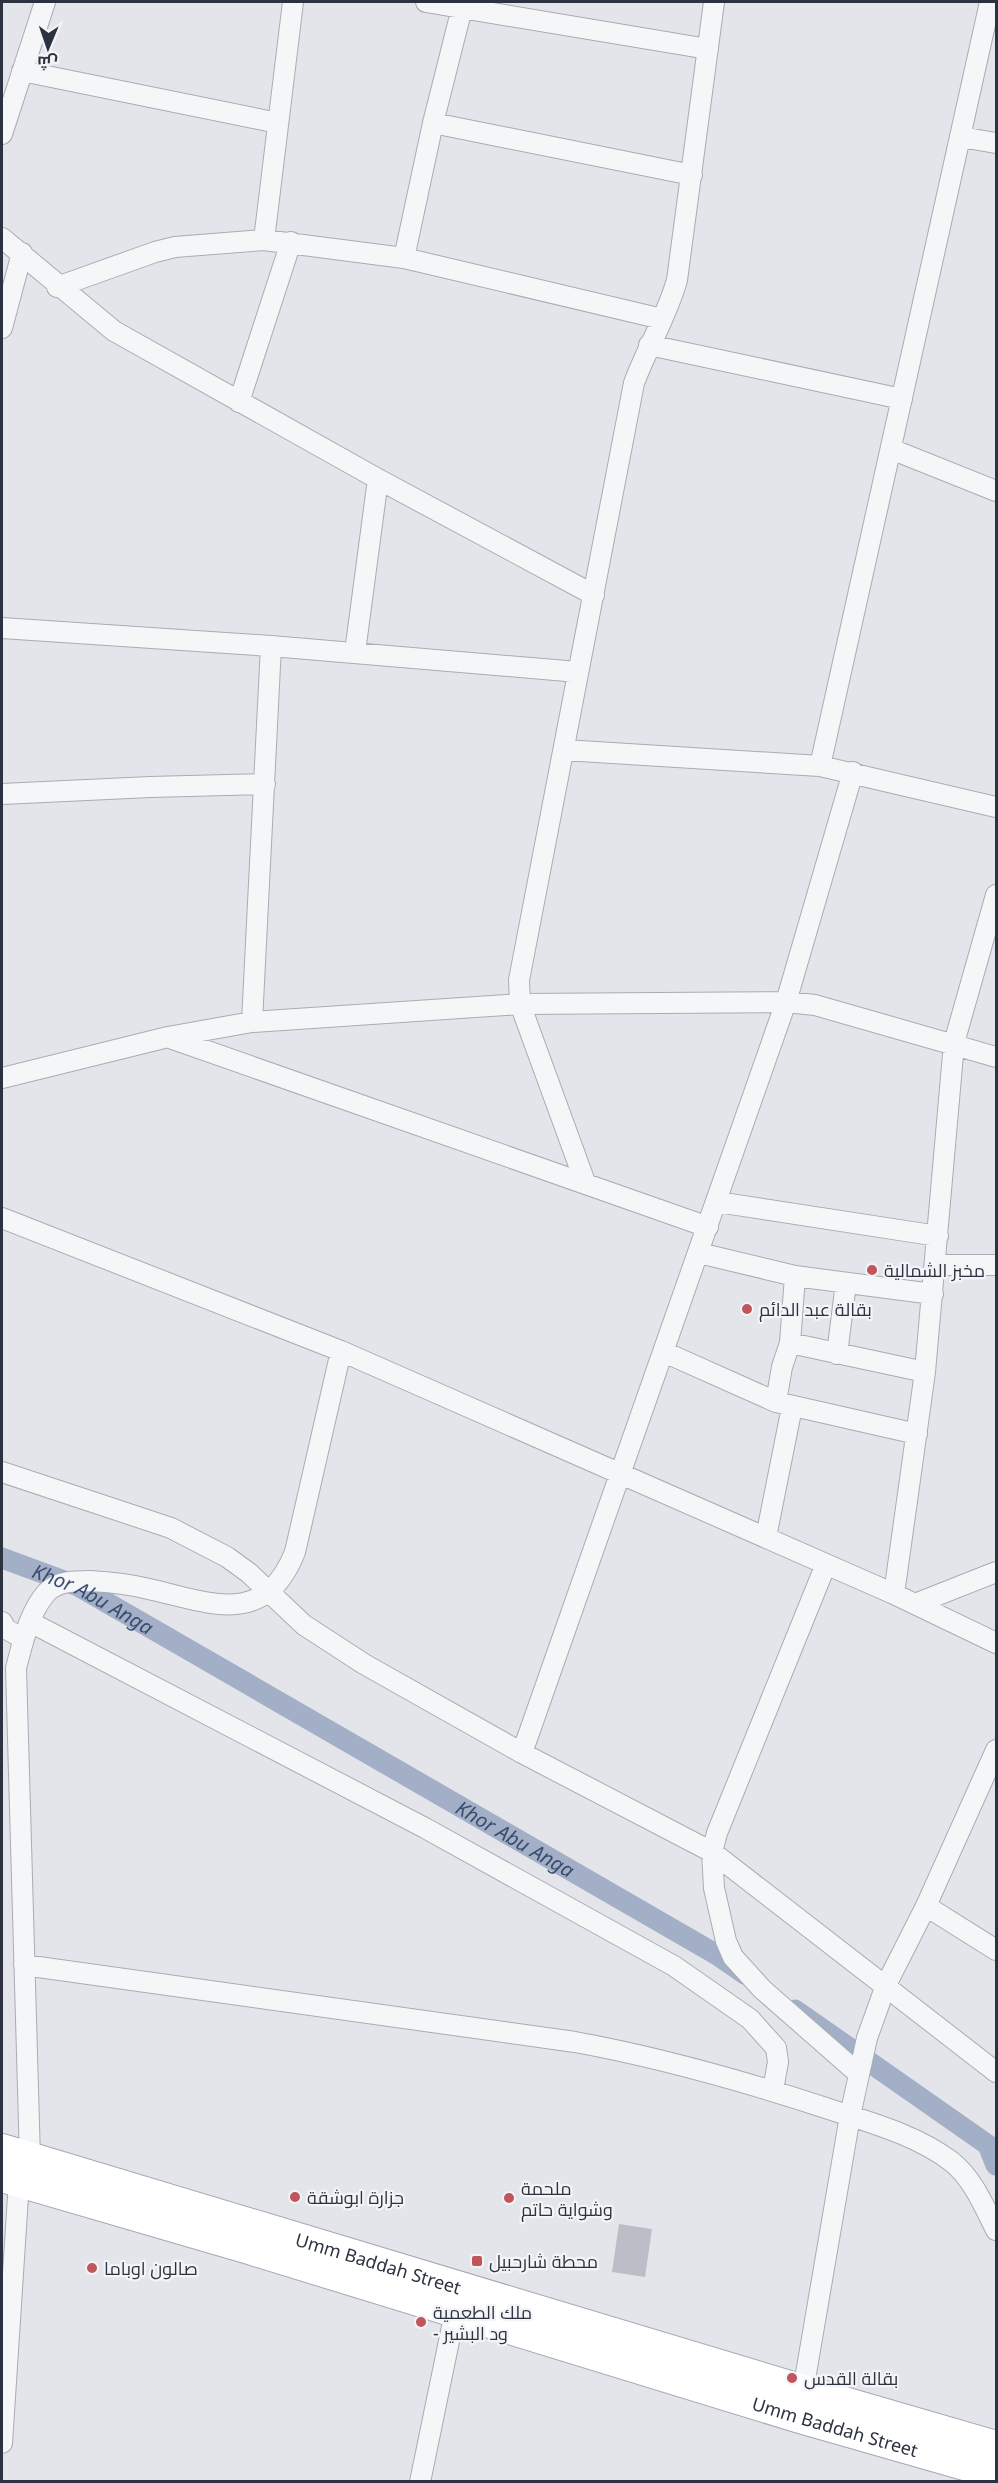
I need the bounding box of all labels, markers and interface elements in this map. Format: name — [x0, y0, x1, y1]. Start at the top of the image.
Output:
north arrow — [18, 18, 78, 78]
text: ش — [37, 52, 58, 74]
place label: مخبز الشمالية — [884, 1258, 985, 1282]
marker: مخبز الشمالية — [865, 1263, 879, 1277]
place label: بقالة عبد الدائم — [759, 1297, 872, 1322]
marker: بقالة عبد الدائم — [740, 1302, 754, 1316]
water label: Khor Abu Anga — [29, 1557, 159, 1640]
water label: Khor Abu Anga — [451, 1794, 580, 1883]
place label: ملحمة وشواية حاتم — [521, 2176, 613, 2222]
place label: جزارة ابوشقة — [307, 2185, 404, 2209]
marker: جزارة ابوشقة — [288, 2190, 302, 2204]
marker: ملحمة وشواية حاتم — [502, 2191, 516, 2205]
street label: Umm Baddah Street — [293, 2227, 464, 2300]
place label: محطة شارحبيل — [489, 2249, 598, 2273]
marker: محطة شارحبيل — [470, 2254, 484, 2268]
place label: صالون اوباما — [104, 2256, 198, 2280]
marker: صالون اوباما — [85, 2261, 99, 2275]
place label: ملك الطعمية - ود البشير — [433, 2300, 532, 2345]
marker: ملك الطعمية - ود البشير — [414, 2315, 428, 2329]
place label: بقالة القدس — [804, 2366, 898, 2390]
marker: بقالة القدس — [785, 2371, 799, 2385]
street label: Umm Baddah Street — [749, 2391, 921, 2462]

